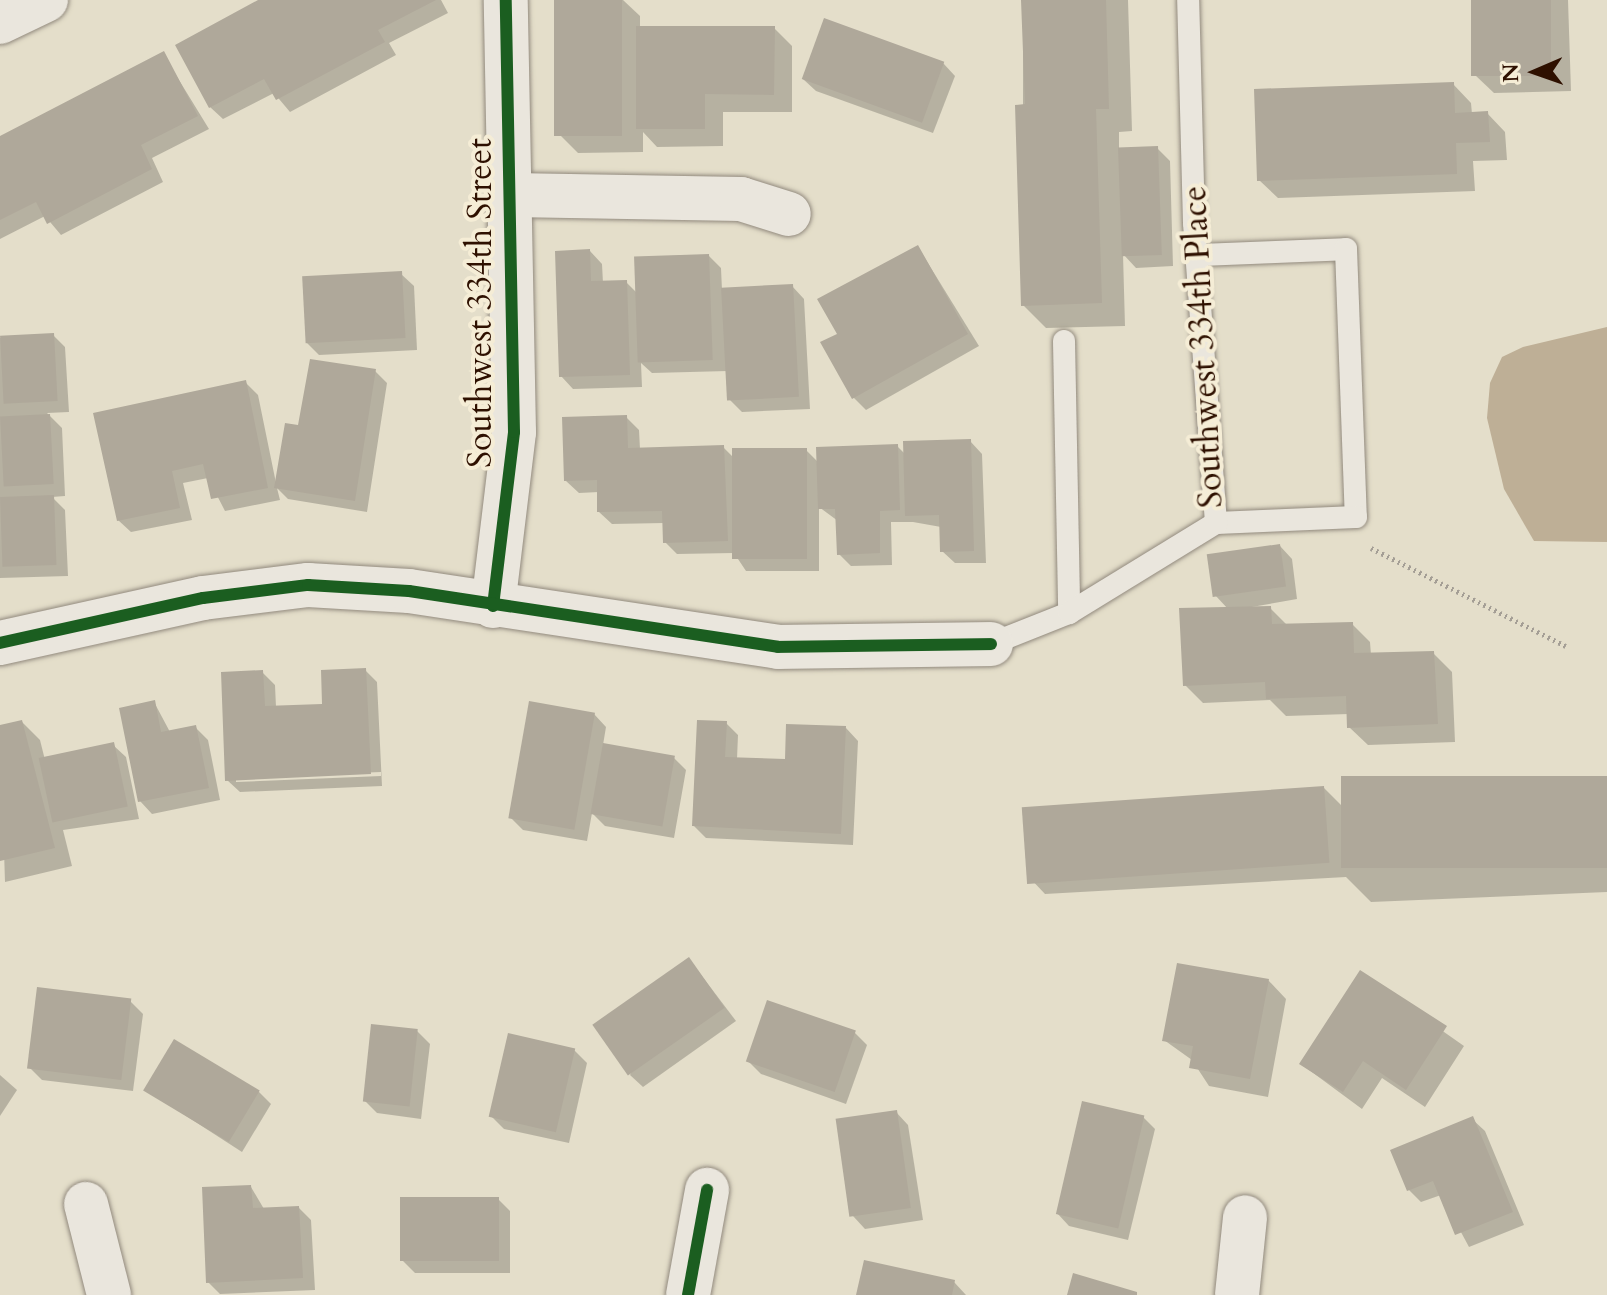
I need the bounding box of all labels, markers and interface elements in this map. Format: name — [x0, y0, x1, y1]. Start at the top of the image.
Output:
north arrow — [1495, 32, 1575, 112]
text: N — [1496, 63, 1526, 83]
street label: Southwest 334th Street — [461, 138, 501, 468]
street label: Southwest 334th Place — [1174, 185, 1232, 509]

